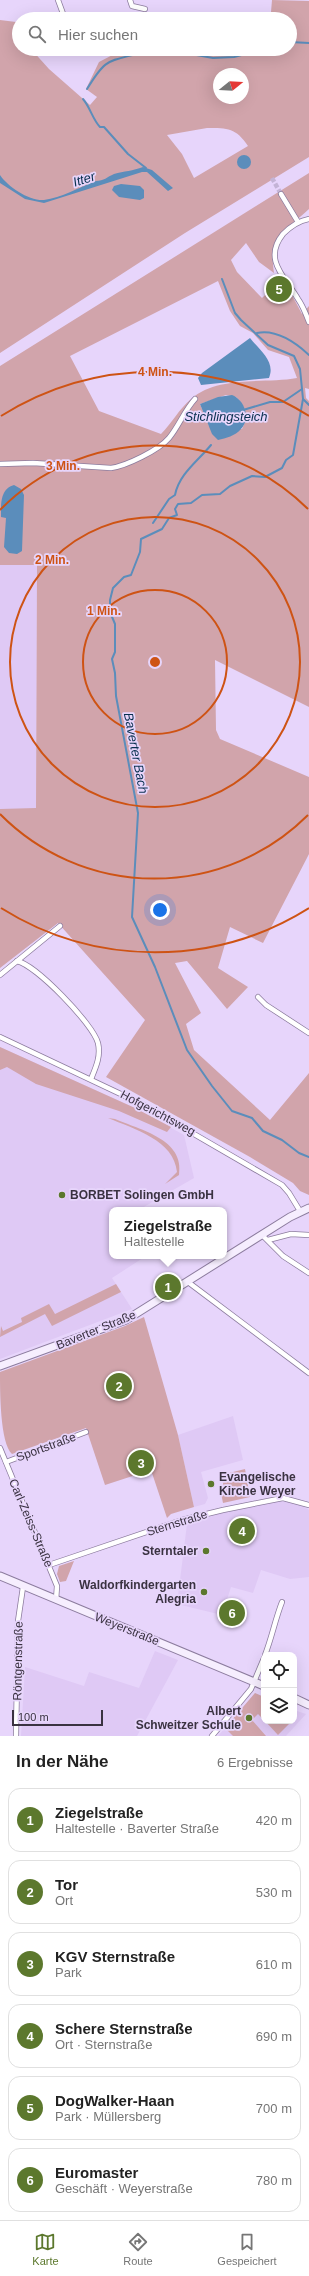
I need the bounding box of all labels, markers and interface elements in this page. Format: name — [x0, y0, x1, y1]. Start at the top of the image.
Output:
search box — [12, 12, 297, 56]
icon: search — [26, 23, 48, 45]
text: Hier suchen — [58, 26, 138, 43]
north arrow — [213, 68, 249, 104]
water label: Itter — [71, 168, 98, 190]
pin: 5 — [266, 274, 292, 304]
text: 4 Min. — [138, 365, 172, 379]
water label: Stichlingsteich — [184, 409, 268, 424]
text: 3 Min. — [46, 459, 80, 473]
text: 2 Min. — [35, 553, 69, 567]
text: 1 Min. — [87, 604, 121, 618]
centre of rings — [148, 655, 162, 669]
water label: Baverter Bach — [121, 711, 151, 795]
your location — [150, 900, 170, 920]
street label: Hofgerichtsweg — [118, 1087, 198, 1139]
place label: BORBET Solingen GmbH — [70, 1188, 214, 1202]
marker: BORBET Solingen GmbH — [57, 1190, 67, 1200]
popup — [109, 1207, 227, 1259]
text: Ziegelstraße — [124, 1217, 212, 1234]
text: Haltestelle — [124, 1234, 185, 1249]
pin: 1 — [155, 1272, 181, 1302]
street label: Baverter Straße — [54, 1308, 138, 1352]
pin: 2 — [106, 1371, 132, 1401]
street label: Sportstraße — [14, 1430, 78, 1464]
pin: 3 — [128, 1448, 154, 1478]
place label: Evangelische Kirche Weyer — [219, 1470, 296, 1498]
street label: Carl-Zeiss-Straße — [6, 1477, 56, 1570]
marker: Evangelische Kirche Weyer — [206, 1479, 216, 1489]
street label: Sternstraße — [145, 1507, 209, 1539]
pin: 4 — [229, 1516, 255, 1546]
place label: Sterntaler — [142, 1544, 198, 1558]
marker: Sterntaler — [201, 1546, 211, 1556]
place label: Waldorfkindergarten Alegria — [79, 1578, 196, 1606]
marker: Waldorfkindergarten Alegria — [199, 1587, 209, 1597]
pin: 6 — [219, 1598, 245, 1628]
street label: Weyerstraße — [93, 1610, 162, 1648]
street label: Röntgenstraße — [10, 1621, 26, 1701]
map controls — [261, 1652, 297, 1724]
button: locate — [261, 1652, 297, 1688]
button: layers — [261, 1688, 297, 1724]
place label: Albert Schweitzer Schule — [136, 1704, 241, 1732]
scale bar — [12, 1708, 103, 1727]
text: 100 m — [18, 1711, 49, 1723]
marker: Albert Schweitzer Schule — [244, 1713, 254, 1723]
text: In der Nähe — [16, 1752, 109, 1771]
text: 6 Ergebnisse — [217, 1755, 293, 1770]
text: Ziegelstraße — [55, 1804, 143, 1821]
text: 1 — [26, 1813, 34, 1828]
text: 420 m — [256, 1813, 292, 1828]
text: Haltestelle · Baverter Straße — [55, 1821, 219, 1836]
text: Tor — [55, 1876, 78, 1893]
text: 2 — [26, 1885, 34, 1900]
text: 530 m — [256, 1885, 292, 1900]
text: Ort — [55, 1893, 73, 1908]
text: KGV Sternstraße — [55, 1948, 175, 1965]
text: 3 — [26, 1957, 34, 1972]
text: 610 m — [256, 1957, 292, 1972]
text: Park — [55, 1965, 82, 1980]
text: Schere Sternstraße — [55, 2020, 193, 2037]
text: 4 — [26, 2029, 34, 2044]
text: 690 m — [256, 2029, 292, 2044]
text: Ort · Sternstraße — [55, 2037, 153, 2052]
text: DogWalker-Haan — [55, 2092, 174, 2109]
text: 5 — [26, 2101, 34, 2116]
text: 700 m — [256, 2101, 292, 2116]
text: Park · Müllersberg — [55, 2109, 161, 2124]
text: Euromaster — [55, 2164, 138, 2181]
text: 6 — [26, 2173, 34, 2188]
text: 780 m — [256, 2173, 292, 2188]
text: Geschäft · Weyerstraße — [55, 2181, 193, 2196]
tab: Karte — [32, 2231, 59, 2267]
tab: Route — [123, 2231, 153, 2267]
tab: Gespeichert — [217, 2231, 277, 2267]

